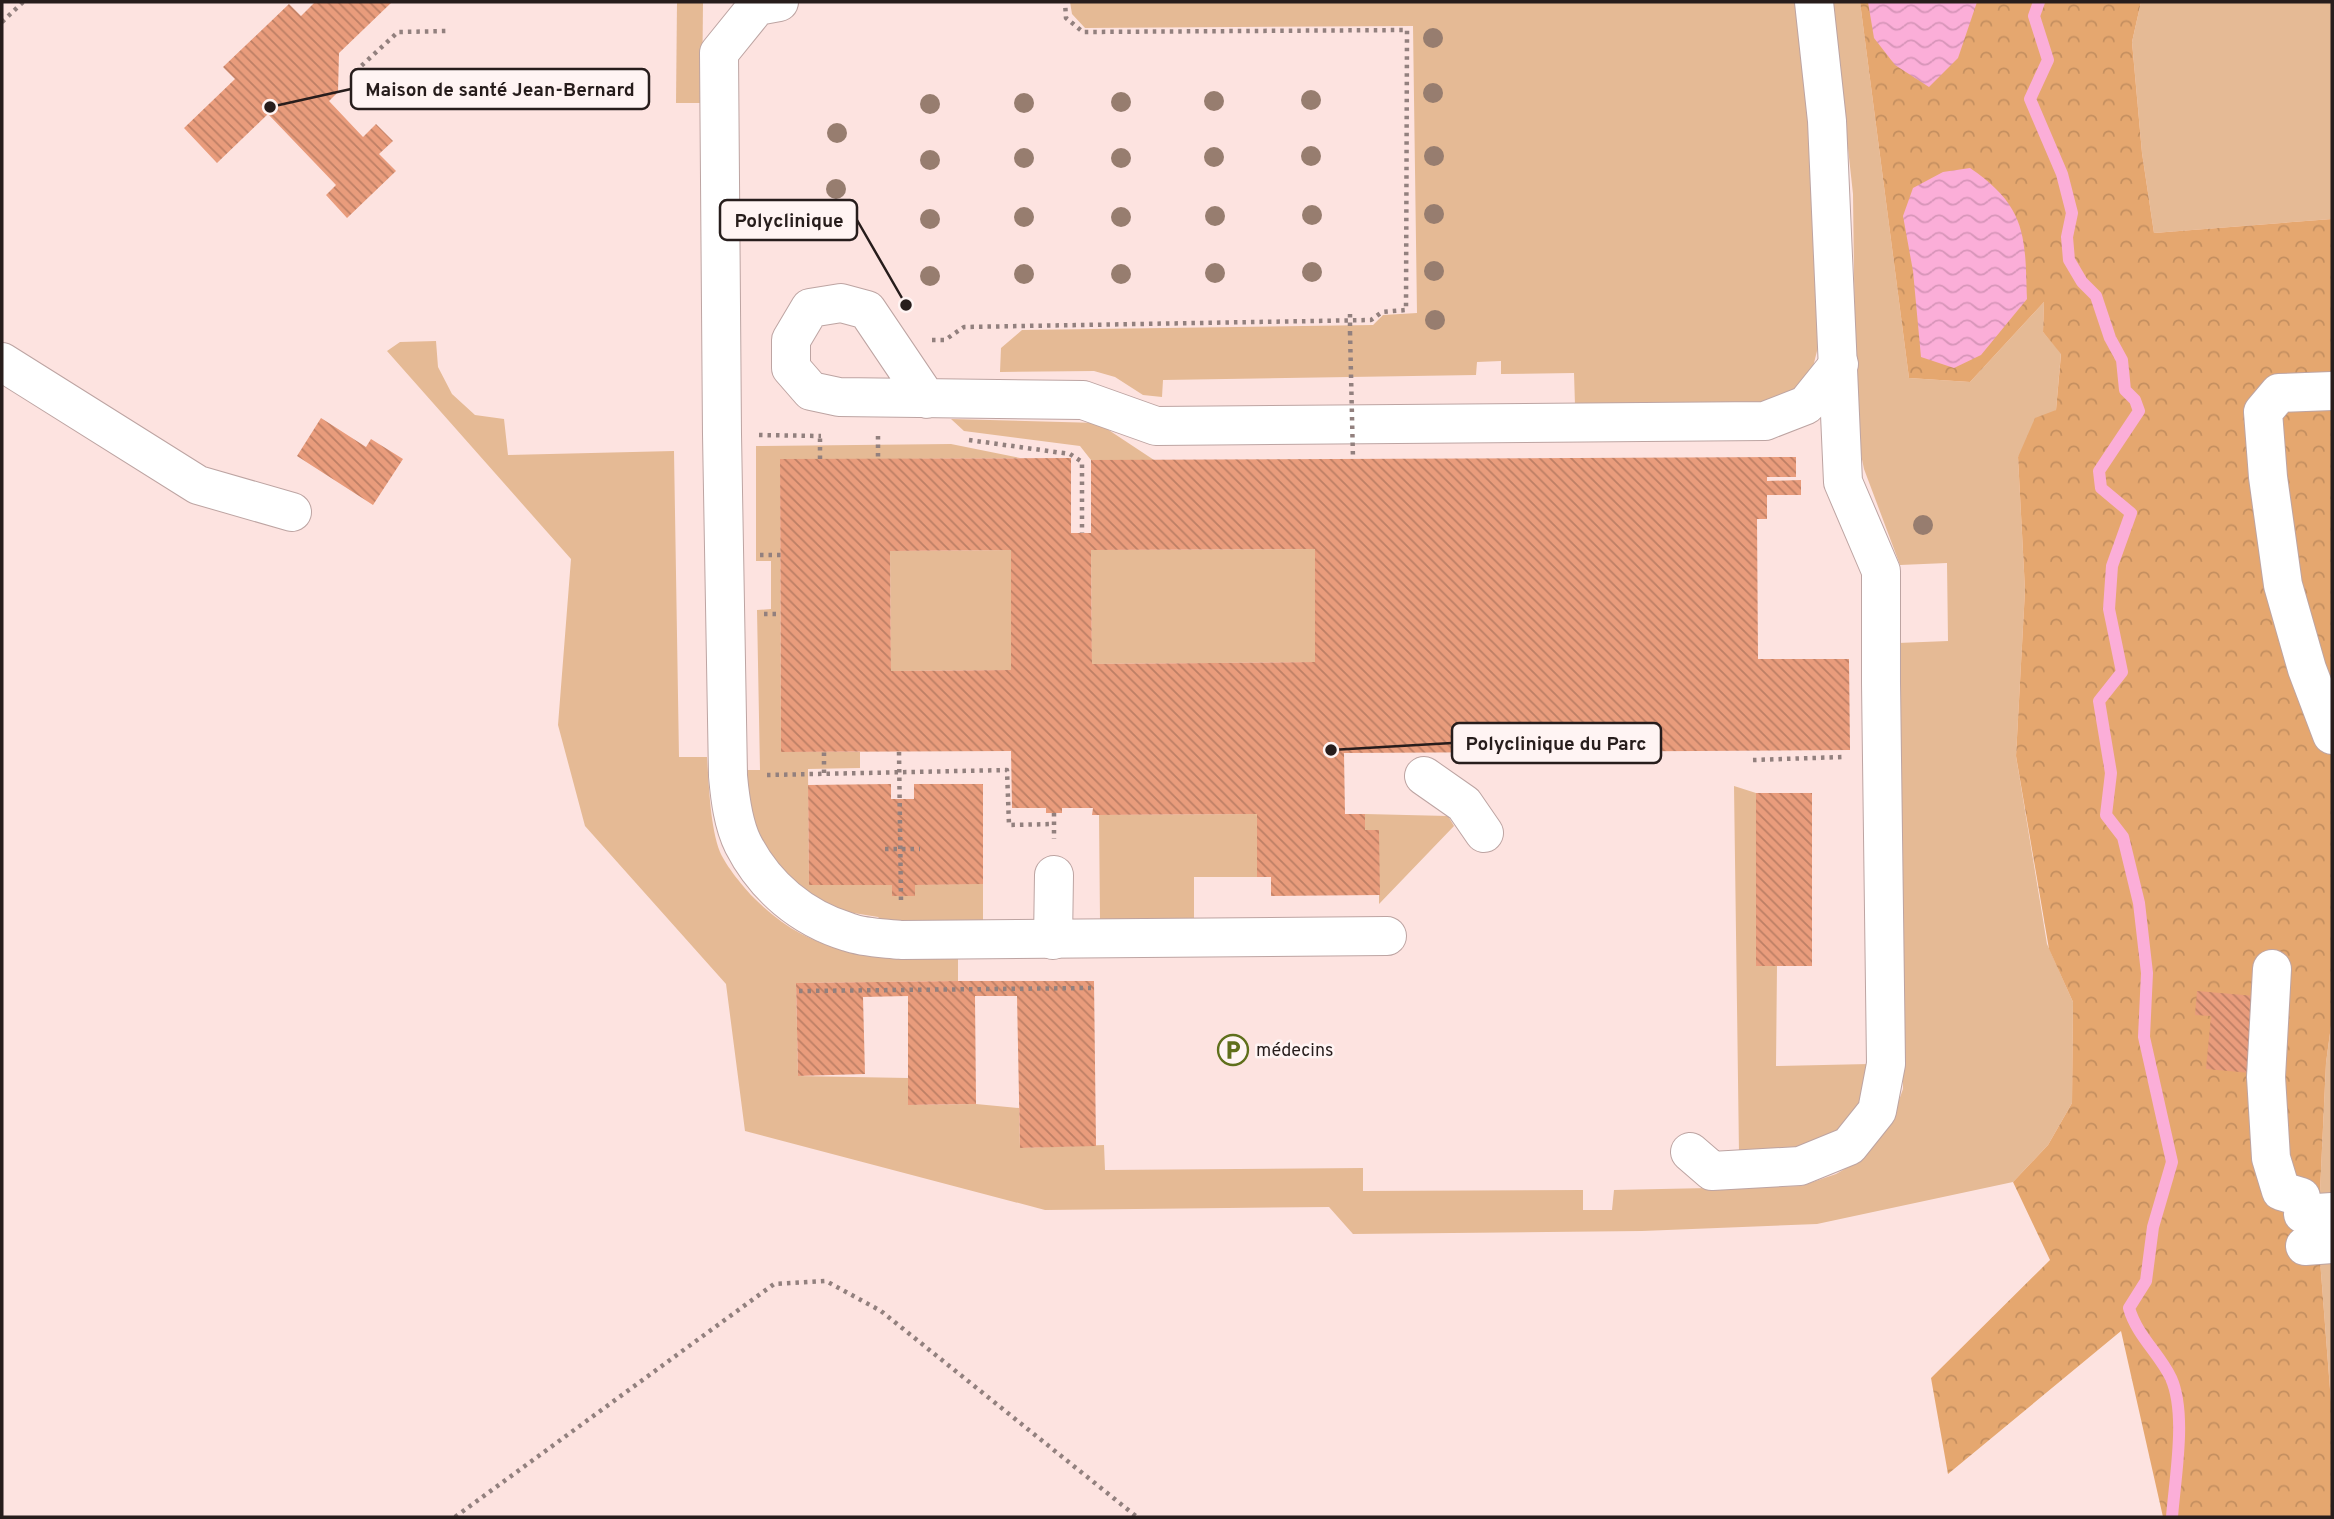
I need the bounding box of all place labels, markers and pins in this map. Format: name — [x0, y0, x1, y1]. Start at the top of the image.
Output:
callout: Maison de santé Jean-Bernard — [351, 69, 649, 109]
callout: Polyclinique — [720, 200, 857, 240]
callout: Polyclinique du Parc — [1452, 723, 1661, 763]
parking icon: médecins — [1216, 1033, 1250, 1067]
place label: médecins — [1256, 1040, 1333, 1063]

